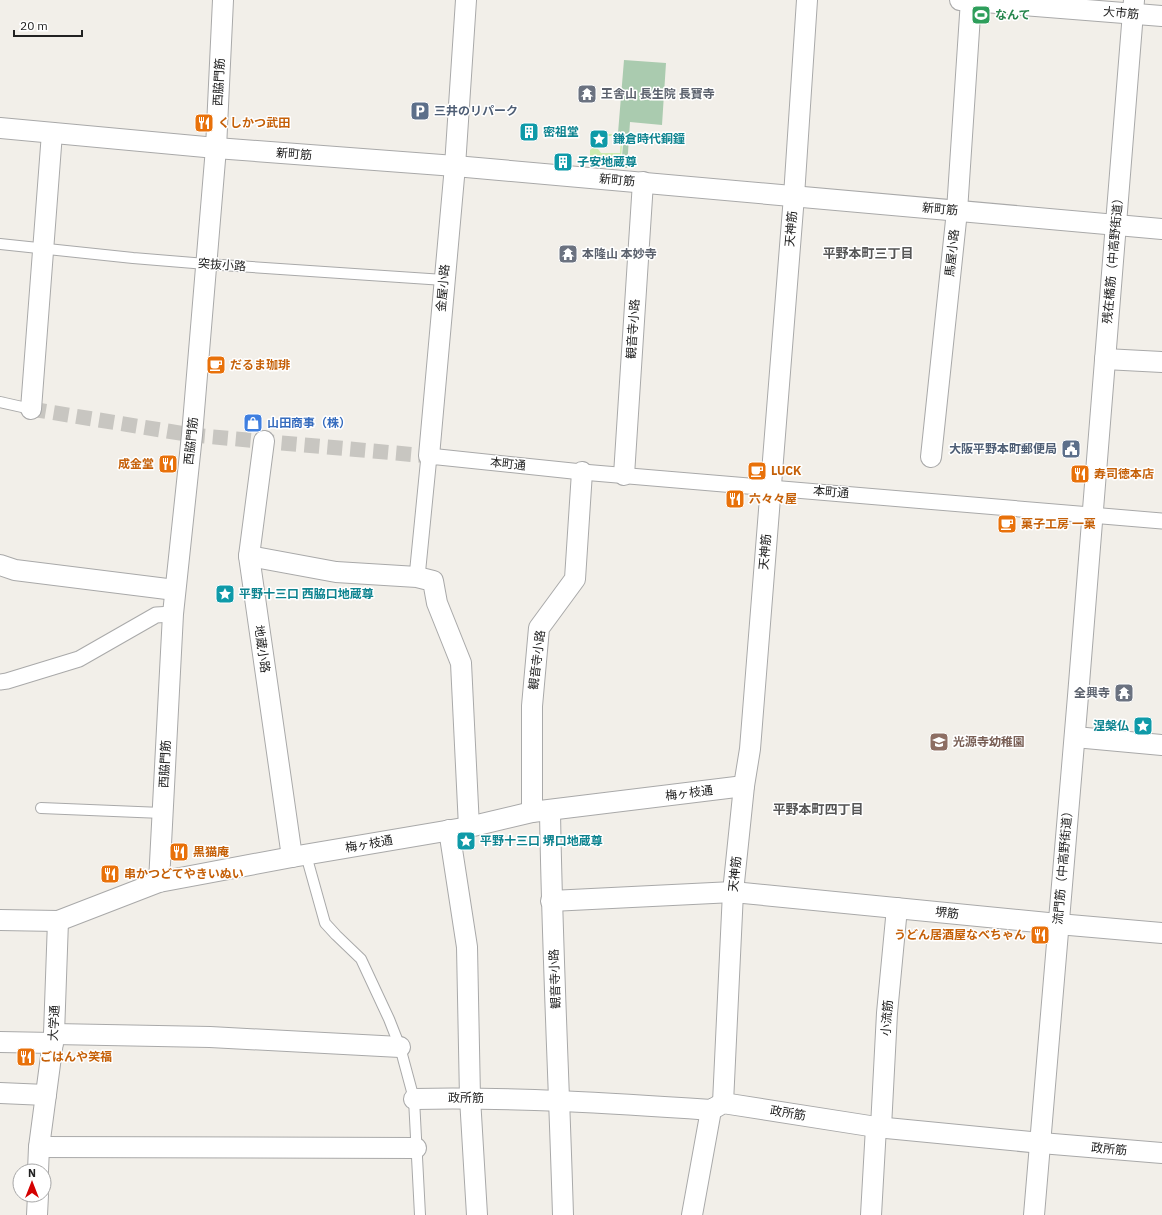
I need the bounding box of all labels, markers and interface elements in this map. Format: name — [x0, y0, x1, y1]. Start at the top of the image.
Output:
street label: 大市筋 — [1102, 3, 1140, 22]
sports icon: なんて — [970, 4, 992, 26]
place label: なんて — [995, 7, 1030, 22]
scale bar — [14, 12, 82, 38]
text: 20 m — [20, 18, 48, 33]
street label: 西脇門筋 — [210, 58, 227, 106]
temple icon: 王舎山 長生院 長寶寺 — [576, 83, 598, 105]
place label: 王舎山 長生院 長寶寺 — [601, 86, 715, 101]
parking icon: 三井のリパーク — [409, 100, 431, 122]
place label: 三井のリパーク — [434, 103, 518, 118]
restaurant icon: くしかつ武田 — [193, 112, 215, 134]
place label: くしかつ武田 — [218, 115, 290, 130]
building icon: 密祖堂 — [518, 121, 540, 143]
place label: 密祖堂 — [543, 124, 579, 139]
place icon: 鎌倉時代銅鐘 — [588, 128, 610, 150]
place label: 鎌倉時代銅鐘 — [613, 131, 685, 146]
street label: 新町筋 — [276, 145, 313, 162]
building icon: 子安地蔵尊 — [552, 151, 574, 173]
place label: 子安地蔵尊 — [577, 154, 637, 169]
street label: 新町筋 — [598, 170, 636, 189]
street label: 残在橋筋（中高野街道） — [1099, 192, 1126, 324]
street label: 新町筋 — [921, 199, 959, 218]
street label: 天神筋 — [781, 210, 800, 248]
street label: 馬屋小路 — [942, 228, 961, 278]
temple icon: 本隆山 本妙寺 — [557, 243, 579, 265]
district label: 平野本町三丁目 — [822, 245, 914, 262]
place label: 本隆山 本妙寺 — [582, 246, 657, 261]
street label: 突抜小路 — [198, 255, 247, 274]
street label: 金屋小路 — [433, 263, 452, 313]
street label: 観音寺小路 — [623, 299, 642, 359]
cafe icon: だるま珈琲 — [205, 354, 227, 376]
place label: だるま珈琲 — [230, 357, 290, 372]
shop icon: 山田商事（株） — [242, 412, 264, 434]
place label: 山田商事（株） — [267, 415, 351, 430]
street label: 西脇門筋 — [181, 416, 200, 466]
public building icon: 大阪平野本町郵便局 — [1060, 438, 1082, 460]
place label: 大阪平野本町郵便局 — [949, 441, 1057, 456]
restaurant icon: 成金堂 — [157, 453, 179, 475]
street label: 本町通 — [489, 454, 527, 473]
place label: 成金堂 — [118, 456, 154, 471]
cafe icon: LUCK — [746, 460, 768, 482]
place label: LUCK — [771, 463, 802, 478]
restaurant icon: 寿司徳本店 — [1069, 463, 1091, 485]
place label: 寿司徳本店 — [1094, 466, 1154, 481]
street label: 本町通 — [812, 482, 850, 501]
restaurant icon: 六々々屋 — [724, 488, 746, 510]
place label: 六々々屋 — [749, 491, 797, 506]
cafe icon: 菓子工房 一菓 — [996, 513, 1018, 535]
place label: 菓子工房 一菓 — [1021, 516, 1096, 531]
street label: 天神筋 — [755, 533, 774, 571]
place icon: 平野十三口 西脇口地蔵尊 — [214, 583, 236, 605]
place label: 平野十三口 西脇口地蔵尊 — [239, 586, 374, 601]
street label: 地蔵小路 — [252, 624, 273, 674]
street label: 観音寺小路 — [525, 629, 548, 691]
temple icon: 全興寺 — [1113, 682, 1135, 704]
place label: 全興寺 — [1074, 685, 1110, 700]
place icon: 涅槃仏 — [1132, 715, 1154, 737]
place label: 涅槃仏 — [1093, 718, 1129, 733]
school or university icon: 光源寺幼稚園 — [928, 731, 950, 753]
place label: 光源寺幼稚園 — [953, 734, 1025, 749]
street label: 西脇門筋 — [156, 740, 173, 788]
street label: 梅ヶ枝通 — [664, 782, 714, 803]
district label: 平野本町四丁目 — [772, 801, 864, 818]
street label: 流門筋（中高野街道） — [1050, 805, 1075, 925]
place icon: 平野十三口 堺口地蔵尊 — [455, 830, 477, 852]
street label: 梅ヶ枝通 — [344, 832, 394, 855]
place label: 平野十三口 堺口地蔵尊 — [480, 833, 603, 848]
restaurant icon: 黒猫庵 — [168, 841, 190, 863]
place label: 黒猫庵 — [193, 844, 229, 859]
street label: 天神筋 — [725, 855, 744, 893]
restaurant icon: 串かつどてやきいぬい — [99, 863, 121, 885]
place label: 串かつどてやきいぬい — [124, 866, 244, 881]
street label: 堺筋 — [934, 904, 960, 921]
restaurant icon: うどん居酒屋なべちゃん — [1029, 924, 1051, 946]
place label: うどん居酒屋なべちゃん — [894, 927, 1026, 942]
street label: 観音寺小路 — [546, 949, 563, 1009]
street label: 小流筋 — [878, 999, 895, 1036]
street label: 大学通 — [45, 1005, 62, 1041]
restaurant icon: ごはんや笑福 — [15, 1046, 37, 1068]
place label: ごはんや笑福 — [40, 1049, 112, 1064]
street label: 政所筋 — [448, 1090, 484, 1105]
street label: 政所筋 — [769, 1102, 807, 1123]
street label: 政所筋 — [1090, 1139, 1128, 1158]
north arrow — [12, 1163, 52, 1203]
text: N — [28, 1166, 36, 1180]

